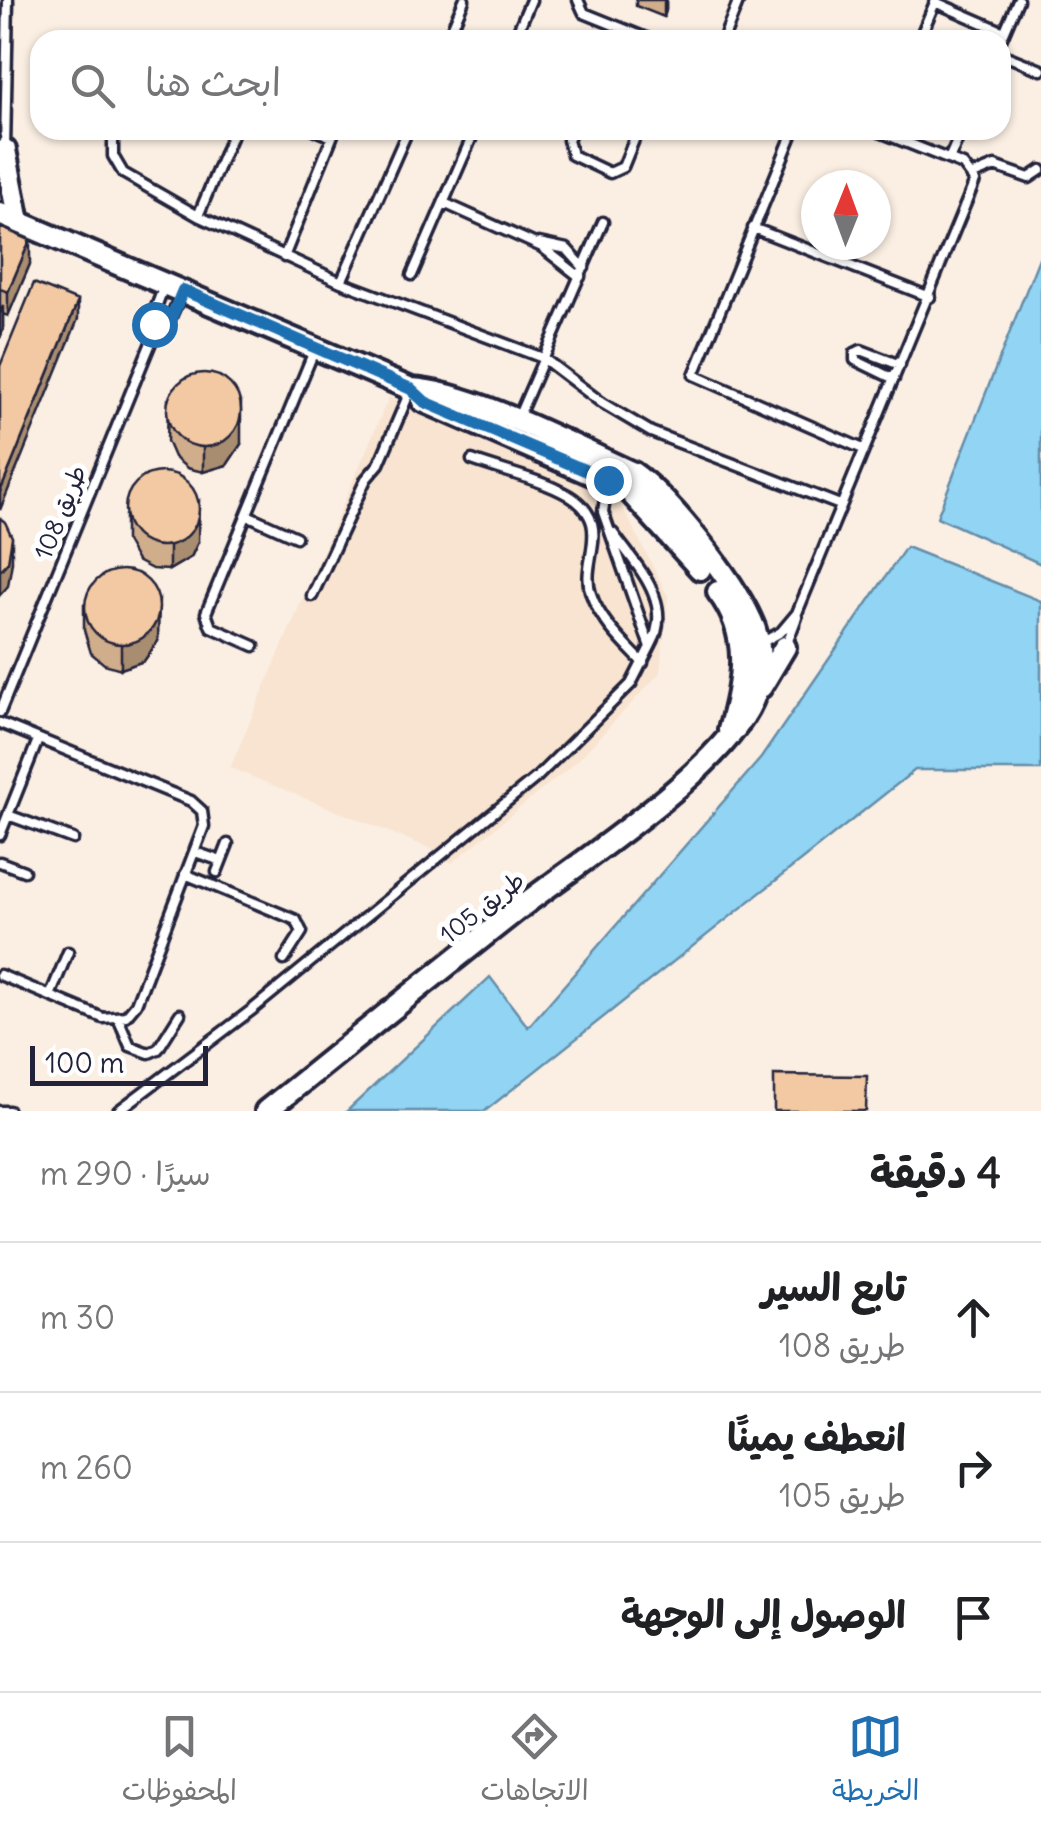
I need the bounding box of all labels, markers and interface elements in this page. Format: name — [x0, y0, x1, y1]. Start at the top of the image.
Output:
search box — [30, 30, 1011, 140]
icon: search — [65, 58, 120, 113]
text: ابحث هنا — [145, 59, 281, 106]
north arrow — [801, 170, 891, 260]
route start — [132, 302, 178, 348]
route end — [586, 458, 632, 504]
street label: طريق 108 — [27, 460, 93, 564]
street label: طريق 105 — [433, 864, 531, 950]
scale bar — [30, 1041, 208, 1086]
text: 100 m — [45, 1045, 124, 1081]
text: 4 دقيقة — [870, 1147, 1001, 1199]
text: سيرًا · 290 m — [40, 1153, 211, 1194]
text: تابع السير — [762, 1264, 906, 1311]
icon: ahead — [946, 1290, 1001, 1345]
text: 30 m — [40, 1297, 115, 1338]
text: طريق 108 — [779, 1325, 906, 1366]
text: انعطف يمينًا — [727, 1414, 906, 1461]
icon: right — [946, 1440, 1001, 1495]
text: 260 m — [40, 1447, 133, 1488]
text: طريق 105 — [779, 1475, 906, 1516]
icon: arrive — [946, 1590, 1001, 1645]
text: الوصول إلى الوجهة — [621, 1591, 906, 1638]
tab: المحفوظات — [122, 1709, 237, 1815]
tab: الاتجاهات — [480, 1709, 589, 1815]
tab: الخريطة — [832, 1709, 919, 1815]

